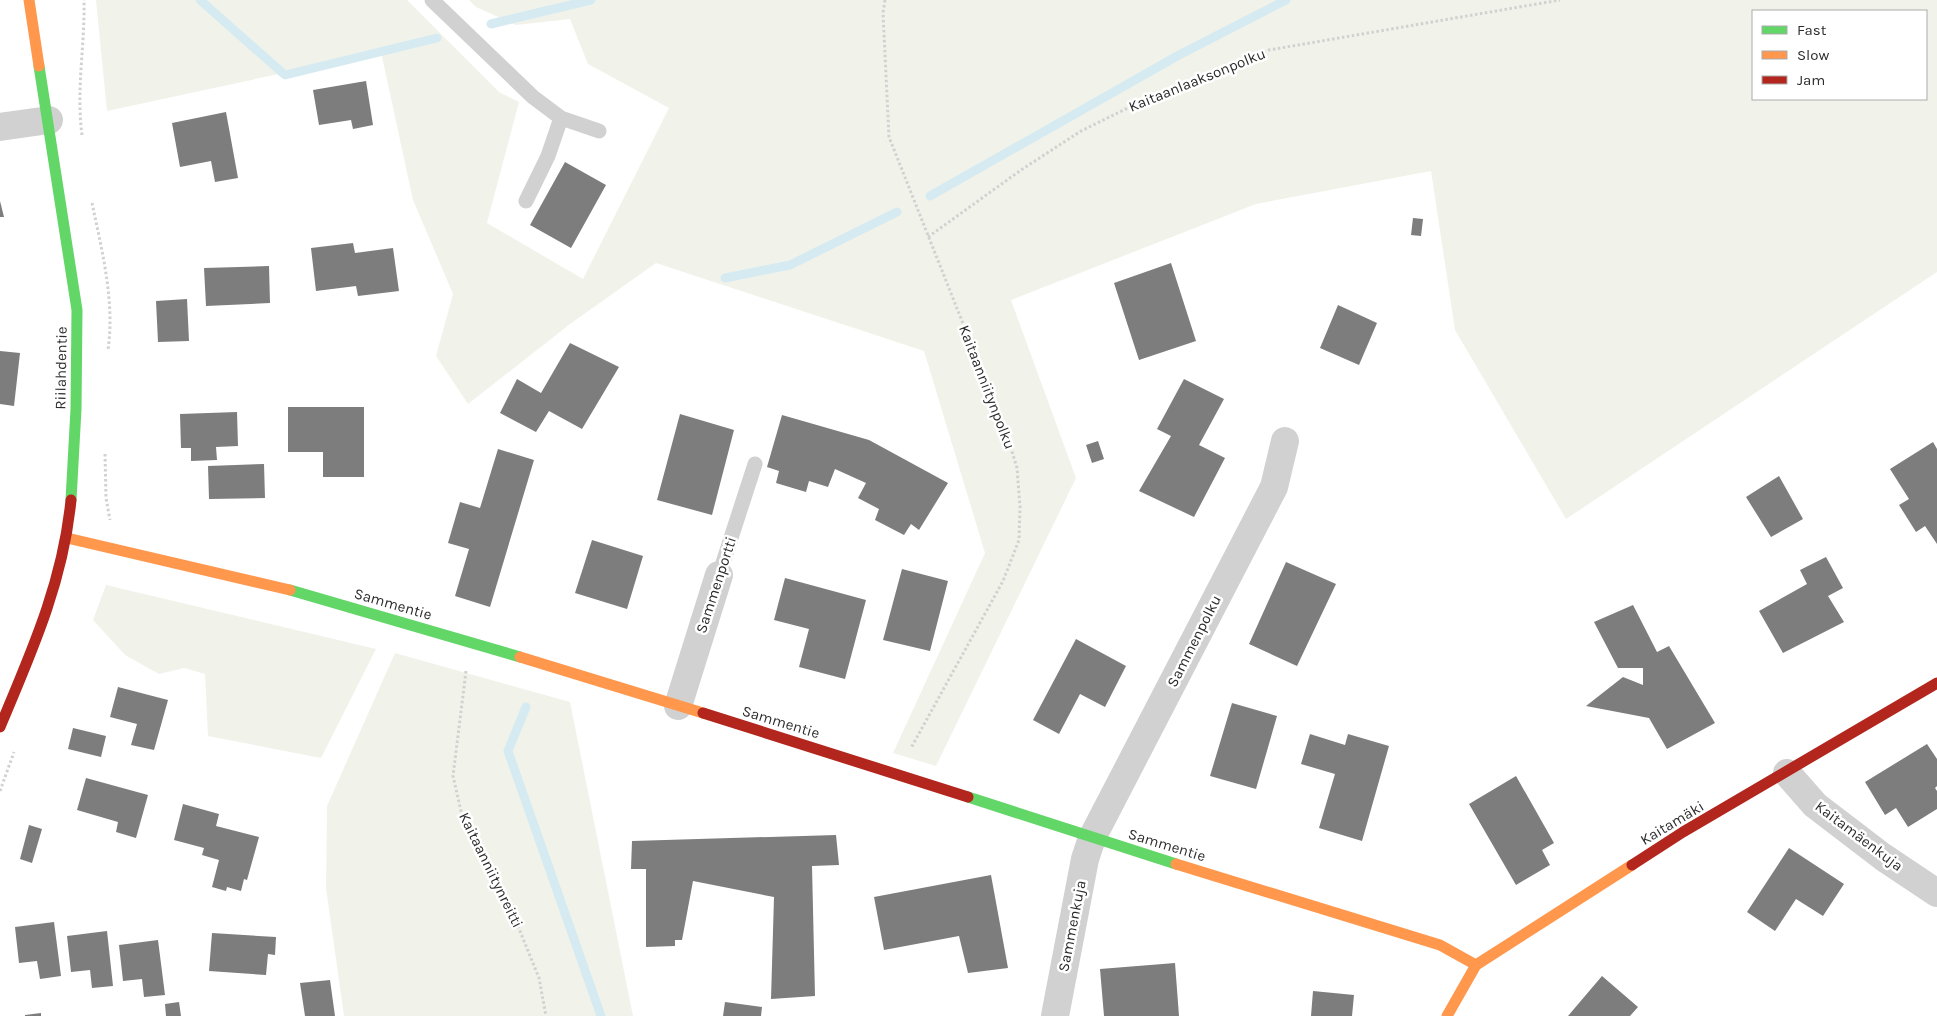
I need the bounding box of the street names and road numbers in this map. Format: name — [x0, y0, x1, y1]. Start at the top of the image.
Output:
street label: Kaitaanlaaksonpolku — [1126, 44, 1268, 116]
street label: Kaitaanniitynpolku — [955, 322, 1019, 452]
street label: Riilahdentie — [51, 326, 71, 410]
street label: Sammenportti — [692, 535, 740, 635]
street label: Sammentie — [352, 584, 434, 624]
street label: Sammenpolku — [1163, 592, 1225, 690]
street label: Sammentie — [740, 702, 822, 742]
street label: Kaitamäki — [1637, 797, 1707, 849]
street label: Kaitamäenkuja — [1812, 797, 1906, 875]
street label: Kaitaanniitynreitti — [455, 809, 527, 931]
street label: Sammentie — [1126, 825, 1208, 865]
street label: Sammenkuja — [1054, 879, 1090, 973]

